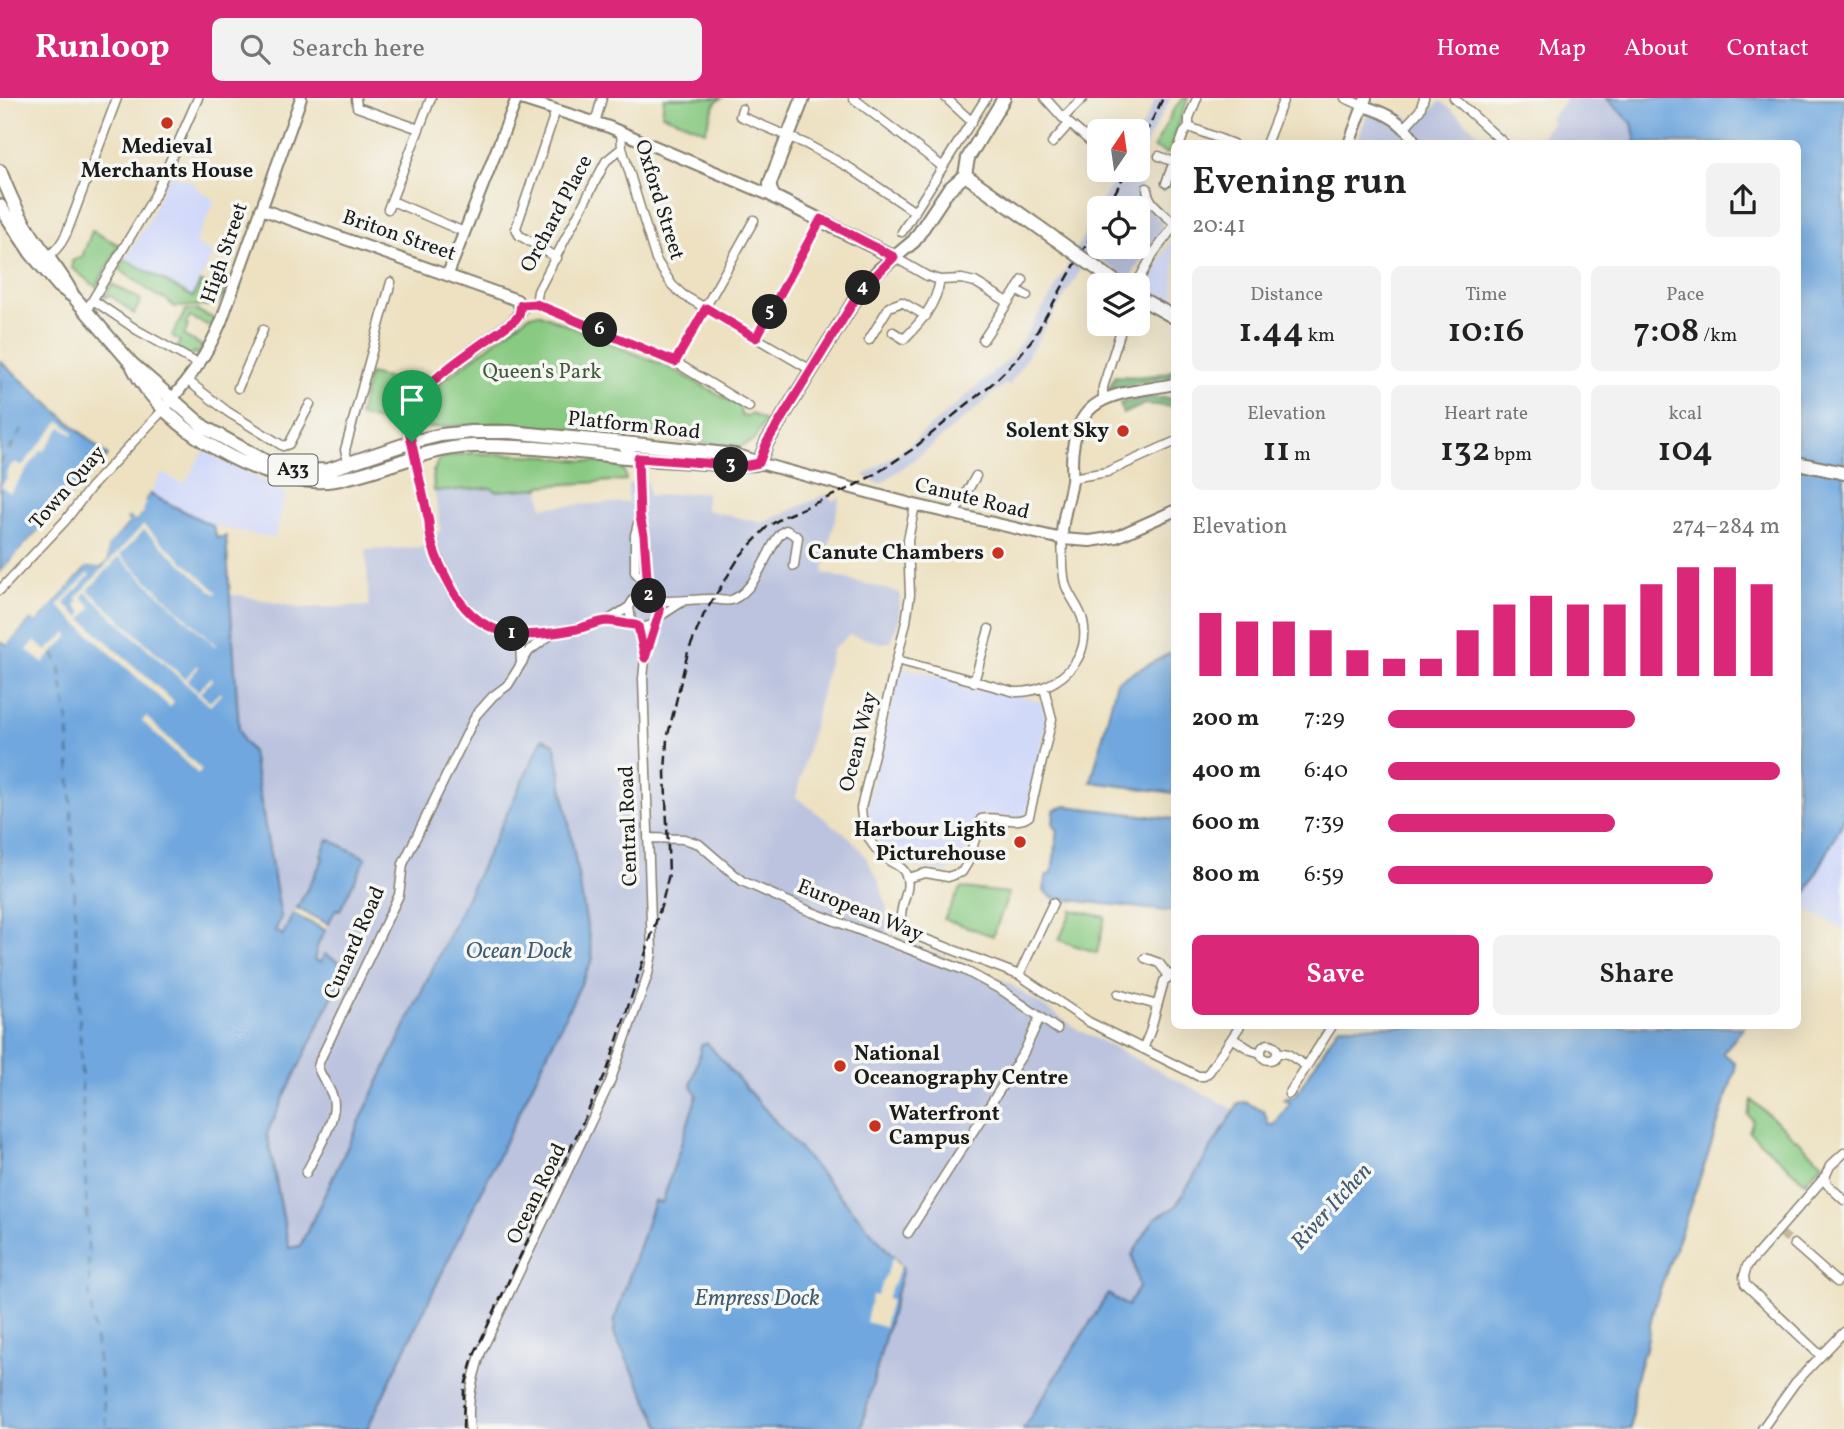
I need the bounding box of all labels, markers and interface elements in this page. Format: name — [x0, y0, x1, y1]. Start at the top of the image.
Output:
search box — [212, 18, 702, 81]
text: Runloop — [35, 26, 170, 72]
icon: search — [236, 30, 274, 68]
text: Search here — [292, 31, 425, 67]
text: Home — [1436, 32, 1500, 66]
text: Map — [1538, 32, 1586, 66]
text: About — [1624, 32, 1689, 66]
text: Contact — [1727, 32, 1809, 66]
marker: Medieval Merchants House — [159, 115, 175, 131]
north arrow — [1087, 119, 1150, 182]
map controls — [1087, 119, 1150, 336]
place label: Medieval Merchants House — [81, 133, 253, 186]
street label: Oxford Street — [627, 136, 691, 264]
street label: Orchard Place — [514, 150, 600, 278]
text: Evening run — [1192, 157, 1407, 210]
button: share — [1706, 163, 1780, 237]
button: locate — [1087, 196, 1150, 259]
street label: High Street — [194, 199, 256, 307]
street label: Briton Street — [338, 203, 460, 269]
text: 20:41 — [1192, 210, 1246, 242]
pin: 4 — [846, 270, 880, 306]
button: layers — [1087, 273, 1150, 336]
text: 4 — [857, 274, 868, 300]
text: Distance — [1250, 282, 1323, 308]
text: Time — [1465, 282, 1507, 308]
text: Pace — [1666, 282, 1704, 308]
pin: 5 — [752, 294, 788, 330]
text: 5 — [765, 298, 774, 324]
text: 1.44 — [1238, 308, 1304, 356]
text: 10:16 — [1448, 308, 1524, 356]
text: 7:08 — [1633, 308, 1699, 356]
pin: 6 — [582, 313, 618, 348]
text: 6 — [594, 316, 605, 342]
text: km — [1304, 323, 1335, 349]
text: /km — [1699, 323, 1737, 349]
park label: Queen's Park — [483, 358, 602, 387]
pin — [382, 370, 442, 442]
icon: arrive — [393, 381, 431, 419]
text: Elevation — [1247, 401, 1326, 427]
text: Heart rate — [1444, 401, 1528, 427]
text: kcal — [1668, 401, 1702, 427]
street label: Platform Road — [566, 405, 702, 447]
place label: Solent Sky — [1006, 417, 1109, 446]
marker: Solent Sky — [1115, 423, 1131, 439]
text: 11 — [1262, 427, 1290, 475]
text: 132 — [1440, 427, 1490, 475]
text: 104 — [1658, 427, 1713, 475]
street label: Town Quay — [23, 439, 113, 536]
text: m — [1290, 442, 1311, 468]
text: bpm — [1490, 442, 1532, 468]
pin: 3 — [714, 448, 748, 482]
text: 3 — [726, 451, 735, 477]
road number: A33 — [268, 454, 318, 486]
street label: Canute Road — [912, 471, 1032, 527]
text: Elevation — [1192, 511, 1288, 543]
text: 274–284 m — [1672, 511, 1780, 543]
place label: Canute Chambers — [808, 539, 984, 568]
marker: Canute Chambers — [990, 545, 1006, 561]
pin: 2 — [632, 578, 666, 614]
text: 2 — [644, 582, 653, 608]
pin: 1 — [494, 616, 530, 652]
text: 1 — [508, 620, 515, 646]
street label: Ocean Way — [833, 688, 886, 795]
text: 200 m — [1192, 703, 1259, 735]
text: 7:29 — [1304, 703, 1345, 735]
text: 400 m — [1192, 755, 1261, 787]
text: 6:40 — [1304, 755, 1348, 787]
street label: Central Road — [612, 765, 646, 887]
text: 600 m — [1192, 807, 1260, 839]
text: 7:39 — [1304, 807, 1344, 839]
place label: Harbour Lights Picturehouse — [854, 816, 1006, 869]
marker: Harbour Lights Picturehouse — [1012, 834, 1028, 850]
text: 800 m — [1192, 859, 1260, 891]
text: 6:59 — [1304, 859, 1344, 891]
street label: European Way — [793, 872, 928, 950]
street label: Cunard Road — [317, 882, 393, 1004]
button: Save — [1192, 935, 1479, 1015]
button: Share — [1493, 935, 1780, 1015]
water label: Ocean Dock — [466, 936, 573, 968]
place label: National Oceanography Centre — [854, 1040, 1068, 1093]
marker: National Oceanography Centre — [832, 1058, 848, 1074]
place label: Waterfront Campus — [889, 1100, 1000, 1153]
marker: Waterfront Campus — [867, 1118, 883, 1134]
street label: Ocean Road — [500, 1139, 574, 1249]
water label: River Itchen — [1284, 1156, 1380, 1258]
water label: Empress Dock — [694, 1283, 820, 1315]

